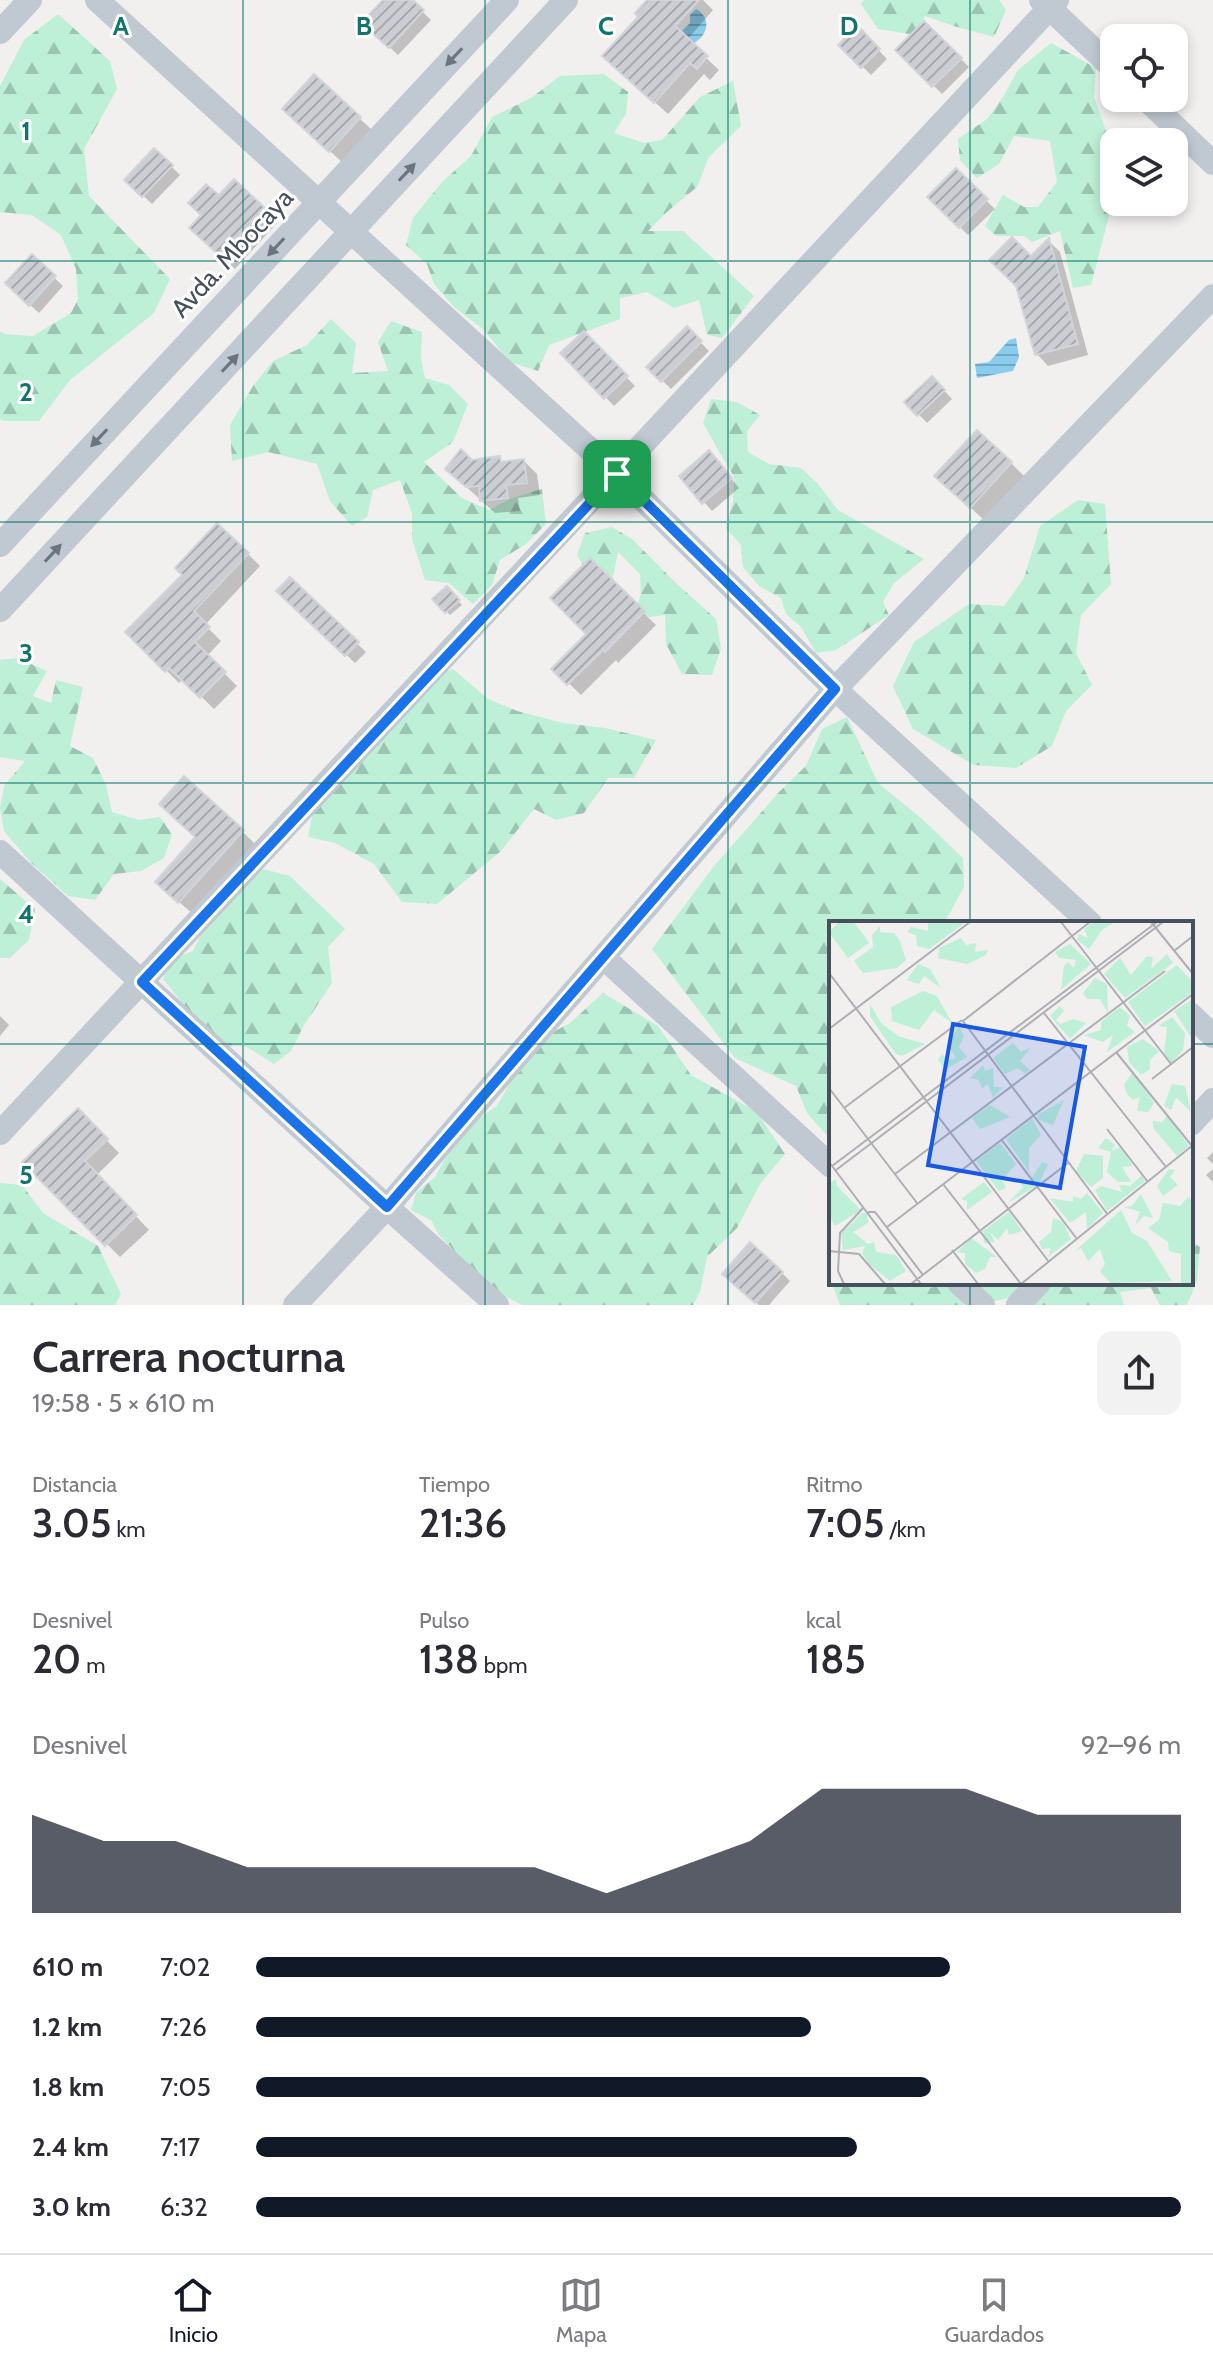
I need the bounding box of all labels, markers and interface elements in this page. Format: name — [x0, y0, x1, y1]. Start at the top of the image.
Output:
text: A — [113, 10, 130, 42]
text: B — [356, 10, 372, 42]
text: C — [598, 10, 614, 42]
text: D — [840, 10, 858, 42]
map controls — [1100, 24, 1188, 216]
button: locate — [1100, 24, 1188, 112]
one-way arrow — [445, 47, 463, 66]
text: 1 — [21, 115, 31, 147]
button: layers — [1100, 128, 1188, 216]
one-way arrow — [397, 163, 415, 182]
street label: Avda. Mbocaya — [164, 182, 300, 324]
one-way arrow — [268, 237, 286, 256]
one-way arrow — [221, 353, 239, 372]
text: 2 — [19, 376, 33, 408]
one-way arrow — [91, 428, 109, 447]
pin — [583, 440, 651, 508]
icon: arrive — [595, 452, 639, 496]
one-way arrow — [44, 544, 62, 563]
text: 3 — [19, 637, 33, 669]
text: 4 — [18, 898, 34, 930]
inset map — [829, 921, 1193, 1285]
text: 5 — [19, 1159, 33, 1191]
text: Carrera nocturna — [32, 1330, 345, 1383]
button: share — [1097, 1331, 1181, 1415]
text: 19:58 · 5 × 610 m — [32, 1387, 215, 1419]
text: Distancia — [32, 1471, 117, 1498]
text: Tiempo — [419, 1471, 490, 1498]
text: Ritmo — [806, 1471, 863, 1498]
text: 3.05 — [32, 1498, 111, 1547]
text: 21:36 — [419, 1498, 507, 1547]
text: 7:05 — [806, 1498, 885, 1547]
text: km — [111, 1516, 146, 1543]
text: /km — [885, 1516, 926, 1543]
text: Desnivel — [32, 1607, 112, 1634]
text: Pulso — [419, 1607, 469, 1634]
text: kcal — [806, 1607, 841, 1634]
text: 20 — [32, 1634, 81, 1683]
text: 138 — [419, 1634, 479, 1683]
text: 185 — [806, 1634, 866, 1683]
text: m — [81, 1652, 105, 1679]
text: bpm — [479, 1652, 528, 1679]
text: Desnivel — [32, 1729, 127, 1761]
text: 92–96 m — [1081, 1729, 1181, 1761]
text: 610 m — [32, 1951, 103, 1983]
text: 7:02 — [160, 1951, 210, 1983]
text: 1.2 km — [32, 2011, 102, 2043]
text: 7:26 — [160, 2011, 207, 2043]
text: 1.8 km — [32, 2071, 104, 2103]
text: 7:05 — [160, 2071, 211, 2103]
text: 2.4 km — [32, 2131, 109, 2163]
text: 7:17 — [160, 2131, 200, 2163]
text: 3.0 km — [32, 2191, 111, 2223]
text: 6:32 — [160, 2191, 208, 2223]
tab: Inicio — [169, 2273, 218, 2348]
tab: Mapa — [556, 2273, 607, 2348]
tab: Guardados — [945, 2273, 1044, 2348]

